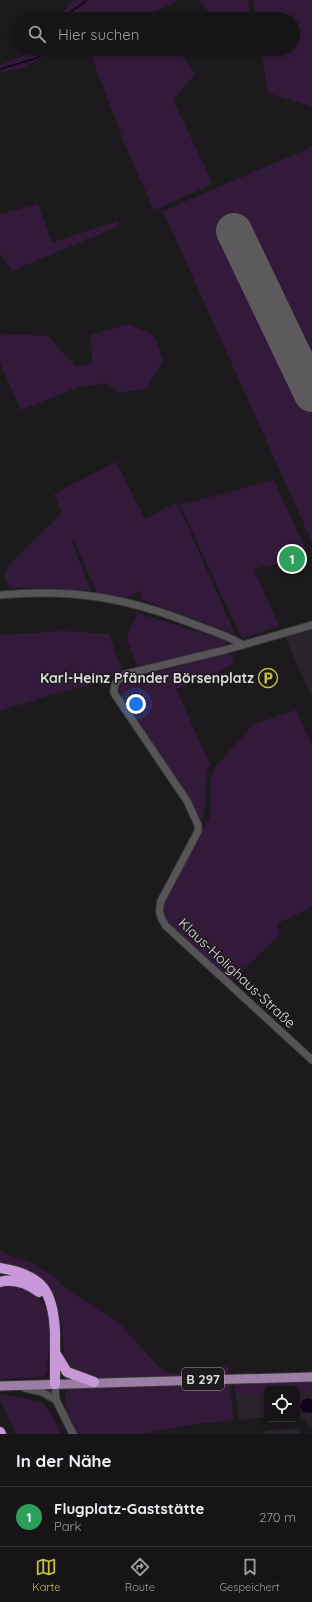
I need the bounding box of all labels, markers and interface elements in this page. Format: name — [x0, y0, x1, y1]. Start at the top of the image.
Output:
search box — [12, 12, 300, 56]
icon: search — [26, 23, 48, 45]
text: Hier suchen — [58, 25, 139, 44]
pin: 1 — [279, 544, 305, 574]
parking icon: Karl-Heinz Pfänder Börsenplatz — [257, 667, 279, 689]
place label: Karl-Heinz Pfänder Börsenplatz — [40, 669, 254, 687]
your location — [126, 694, 146, 714]
street label: Klaus-Holighaus-Straße — [175, 914, 299, 1032]
road number: B 297 — [182, 1368, 224, 1390]
map controls — [264, 1386, 300, 1422]
button: locate — [264, 1386, 300, 1422]
text: In der Nähe — [16, 1450, 112, 1471]
text: Flugplatz-Gaststätte — [54, 1499, 204, 1518]
text: 1 — [26, 1509, 32, 1525]
text: 270 m — [259, 1509, 296, 1525]
text: Park — [54, 1518, 82, 1534]
tab: Karte — [32, 1556, 60, 1594]
tab: Route — [125, 1556, 155, 1594]
tab: Gespeichert — [219, 1556, 280, 1594]

